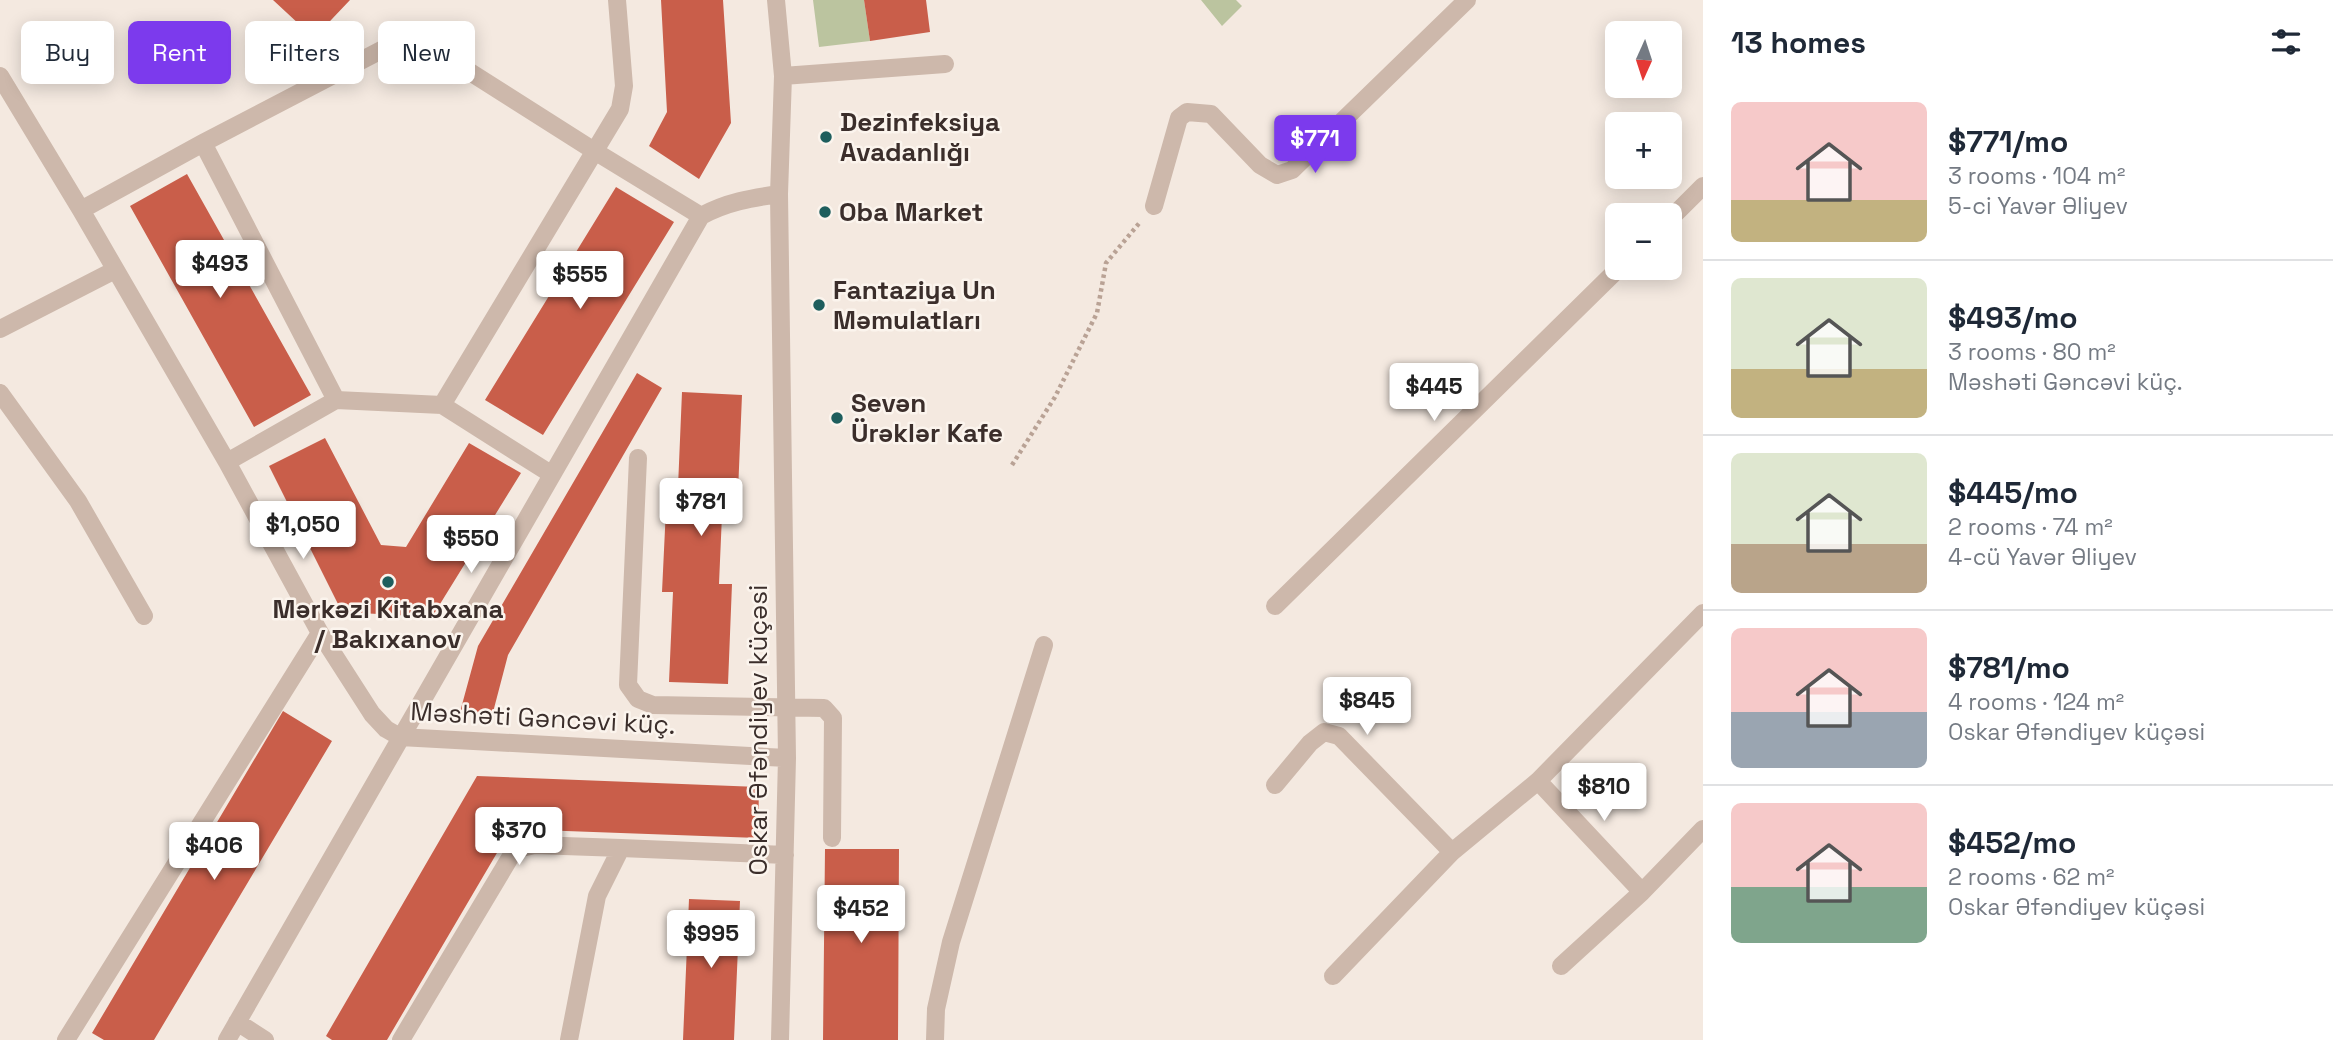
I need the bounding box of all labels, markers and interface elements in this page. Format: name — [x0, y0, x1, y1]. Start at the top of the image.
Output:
chip: Buy — [21, 21, 114, 84]
chip: Rent — [128, 21, 231, 84]
chip: Filters — [245, 21, 364, 84]
chip: New — [378, 21, 475, 84]
north arrow — [1605, 21, 1682, 98]
map controls — [1605, 21, 1682, 280]
text: 13 homes — [1731, 23, 1866, 62]
icon: filters — [2267, 23, 2305, 61]
place label: Dezinfeksiya Avadanlığı — [840, 105, 1000, 169]
button: + — [1605, 112, 1682, 189]
pin: $771 — [1274, 116, 1356, 175]
text: $771/mo — [1948, 122, 2068, 161]
text: $771 — [1290, 123, 1340, 153]
marker: Dezinfeksiya Avadanlığı — [818, 129, 834, 145]
icon: home — [1787, 130, 1871, 214]
text: 3 rooms · 104 m² — [1948, 161, 2125, 191]
text: 5-ci Yavər Əliyev — [1948, 191, 2128, 221]
place label: Oba Market — [839, 195, 983, 229]
button: − — [1605, 203, 1682, 280]
marker: Oba Market — [817, 204, 833, 220]
pin: $493 — [179, 240, 261, 300]
text: $493 — [192, 248, 248, 278]
pin: $555 — [539, 252, 621, 311]
text: $555 — [552, 259, 608, 289]
place label: Fantaziya Un Məmulatları — [833, 273, 996, 337]
marker: Fantaziya Un Məmulatları — [811, 297, 827, 313]
text: $493/mo — [1948, 298, 2078, 337]
icon: home — [1787, 306, 1871, 390]
text: 3 rooms · 80 m² — [1948, 337, 2116, 367]
pin: $445 — [1393, 364, 1475, 423]
text: Məshəti Gəncəvi küç. — [1948, 367, 2183, 397]
text: $445 — [1406, 371, 1463, 401]
place label: Sevən Ürəklər Kafe — [851, 386, 1003, 450]
marker: Sevən Ürəklər Kafe — [829, 410, 845, 426]
text: $445/mo — [1948, 473, 2078, 512]
pin: $781 — [660, 478, 742, 538]
icon: home — [1787, 481, 1871, 565]
text: $781 — [676, 486, 726, 516]
pin: $1,050 — [246, 502, 360, 561]
text: $1,050 — [266, 509, 340, 539]
text: 2 rooms · 74 m² — [1948, 512, 2113, 542]
pin: $550 — [430, 516, 512, 575]
text: $550 — [443, 523, 499, 553]
text: 4-cü Yavər Əliyev — [1948, 542, 2137, 572]
marker: Mərkəzi Kitabxana / Bakıxanov — [380, 574, 396, 590]
street label: Oskar Əfəndiyev küçəsi — [741, 585, 775, 875]
place label: Mərkəzi Kitabxana / Bakıxanov — [273, 592, 503, 656]
text: $781/mo — [1948, 648, 2070, 687]
icon: home — [1787, 656, 1871, 740]
pin: $845 — [1326, 678, 1408, 737]
text: $845 — [1339, 685, 1395, 715]
text: 4 rooms · 124 m² — [1948, 687, 2124, 717]
street label: Məshəti Gəncəvi küç. — [410, 694, 676, 742]
text: Oskar Əfəndiyev küçəsi — [1948, 717, 2205, 747]
pin: $810 — [1563, 764, 1645, 823]
text: $810 — [1577, 771, 1631, 801]
pin: $370 — [478, 808, 560, 867]
text: $370 — [491, 815, 547, 845]
pin: $406 — [173, 822, 255, 882]
text: $452/mo — [1948, 823, 2076, 862]
text: $406 — [185, 830, 243, 860]
icon: home — [1787, 831, 1871, 915]
text: 2 rooms · 62 m² — [1948, 862, 2114, 892]
pin: $452 — [820, 886, 902, 945]
text: Oskar Əfəndiyev küçəsi — [1948, 892, 2205, 922]
text: $452 — [833, 893, 889, 923]
pin: $995 — [670, 911, 752, 970]
text: $995 — [683, 918, 739, 948]

